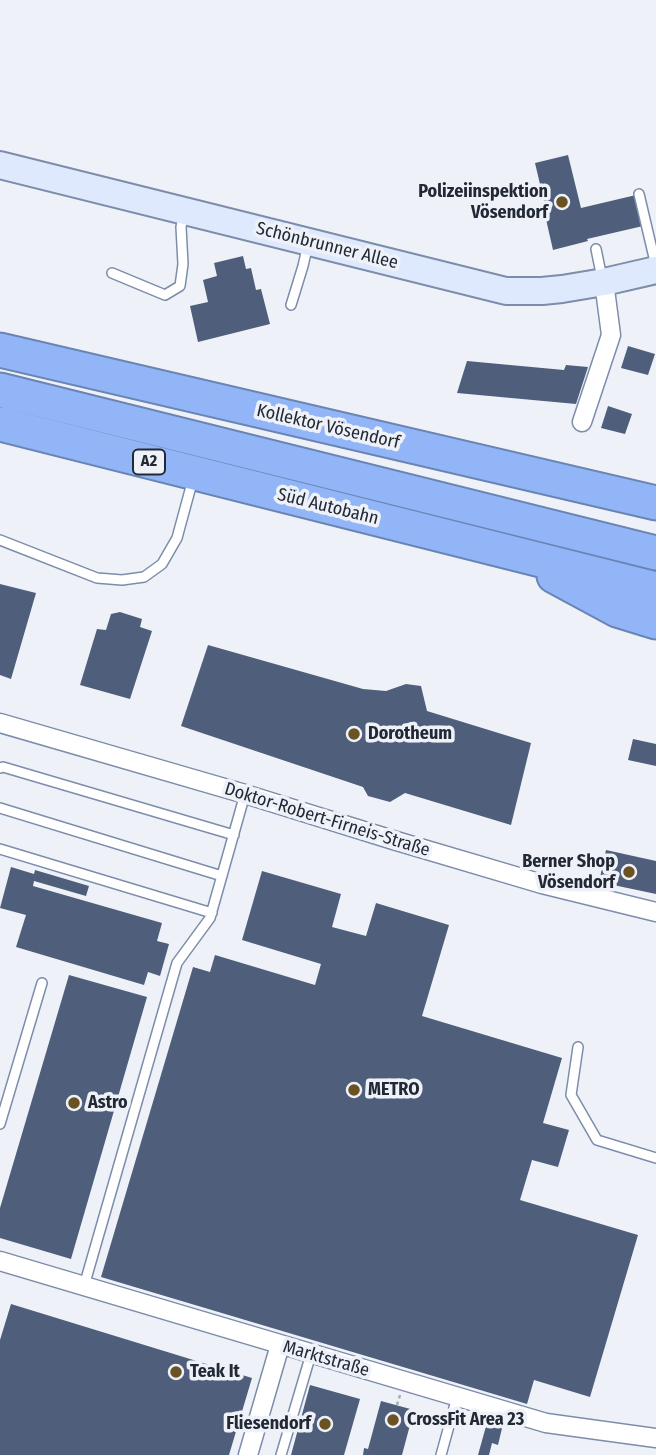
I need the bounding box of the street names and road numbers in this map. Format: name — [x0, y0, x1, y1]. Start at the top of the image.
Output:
street label: Schönbrunner Allee — [254, 218, 400, 274]
street label: Kollektor Vösendorf — [254, 400, 402, 454]
road number: A2 — [133, 449, 165, 475]
street label: Süd Autobahn — [275, 484, 381, 530]
street label: Doktor-Robert-Firneis-Straße — [222, 778, 432, 862]
street label: Marktstraße — [280, 1336, 372, 1382]

